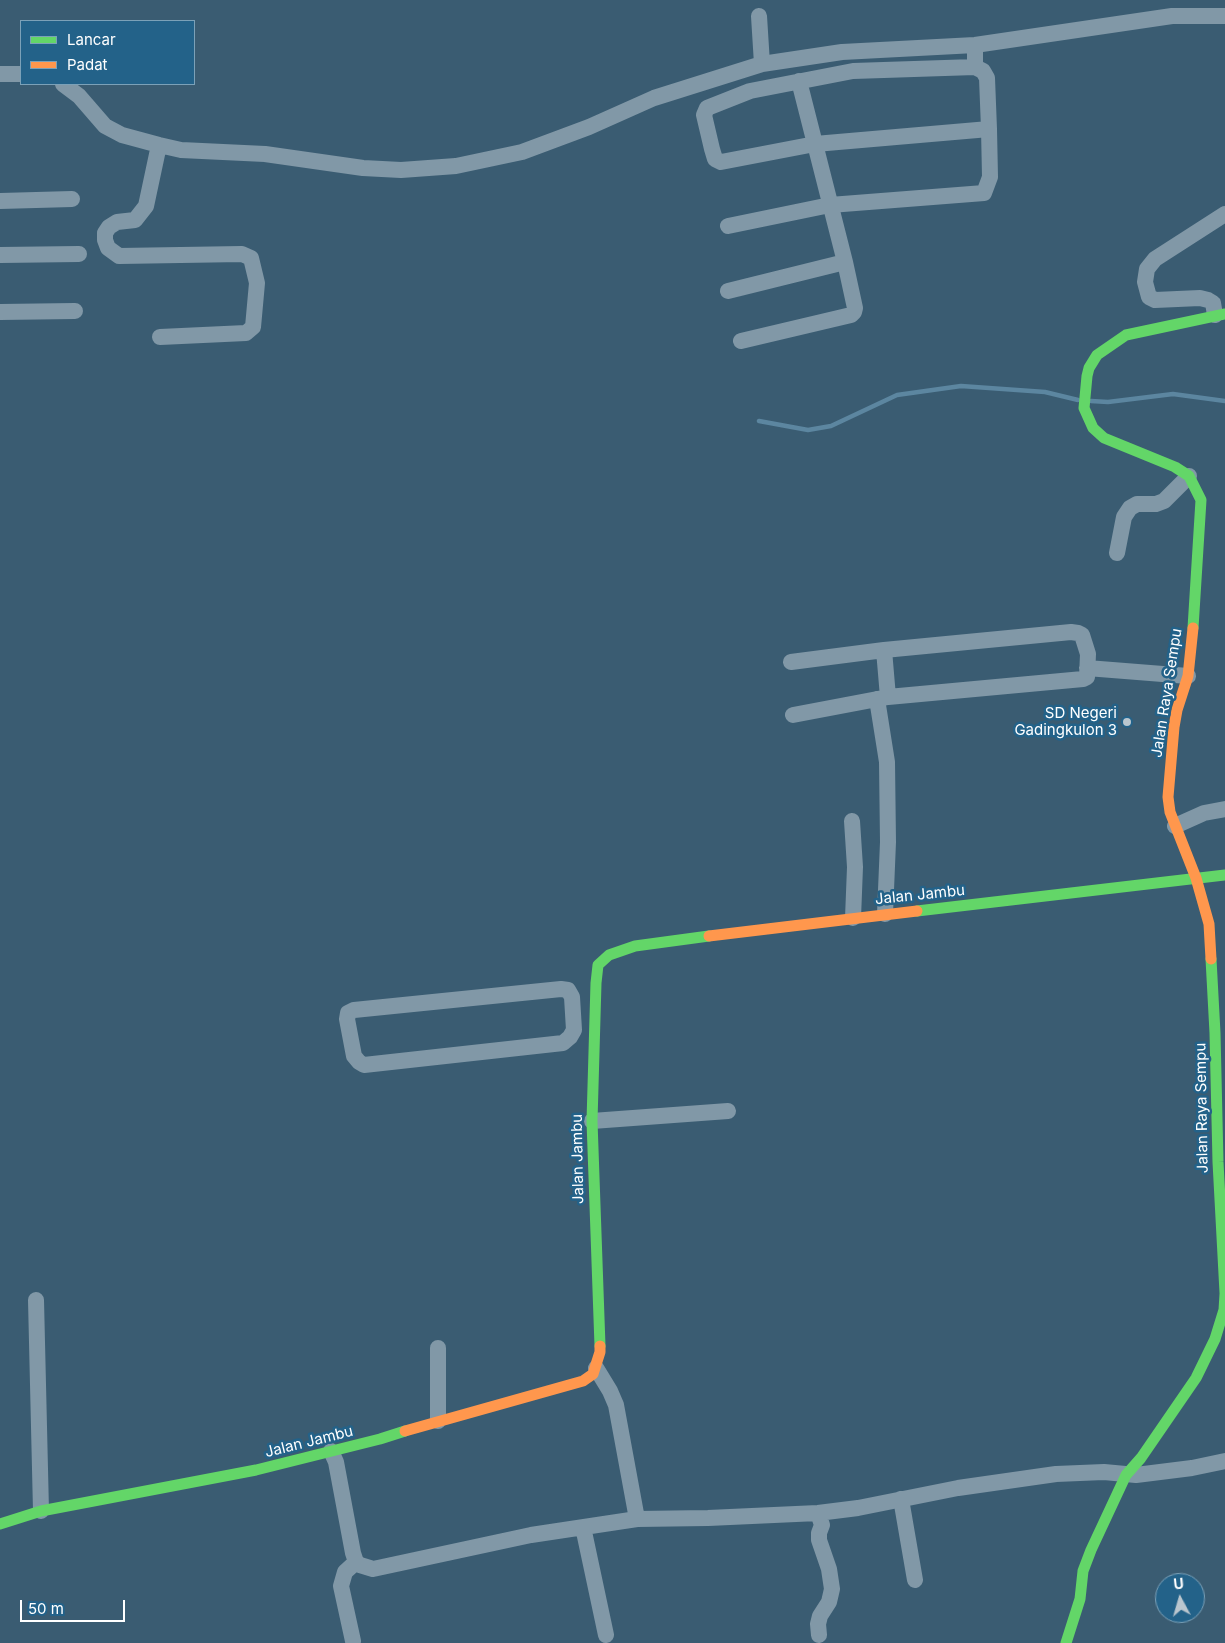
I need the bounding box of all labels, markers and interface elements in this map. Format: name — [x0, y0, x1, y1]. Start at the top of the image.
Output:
legend — [20, 20, 195, 85]
text: Lancar — [67, 30, 116, 49]
text: Padat — [67, 55, 108, 74]
street label: Jalan Raya Sempu — [1148, 627, 1186, 759]
place label: SD Negeri Gadingkulon 3 — [1014, 704, 1117, 739]
marker: SD Negeri Gadingkulon 3 — [1121, 716, 1133, 728]
street label: Jalan Jambu — [874, 881, 966, 909]
street label: Jalan Raya Sempu — [1192, 1043, 1212, 1173]
street label: Jalan Jambu — [568, 1114, 588, 1204]
street label: Jalan Jambu — [263, 1422, 355, 1462]
north arrow — [1155, 1573, 1205, 1623]
text: U — [1172, 1575, 1184, 1593]
scale bar — [22, 1590, 128, 1622]
text: 50 m — [28, 1599, 64, 1618]

